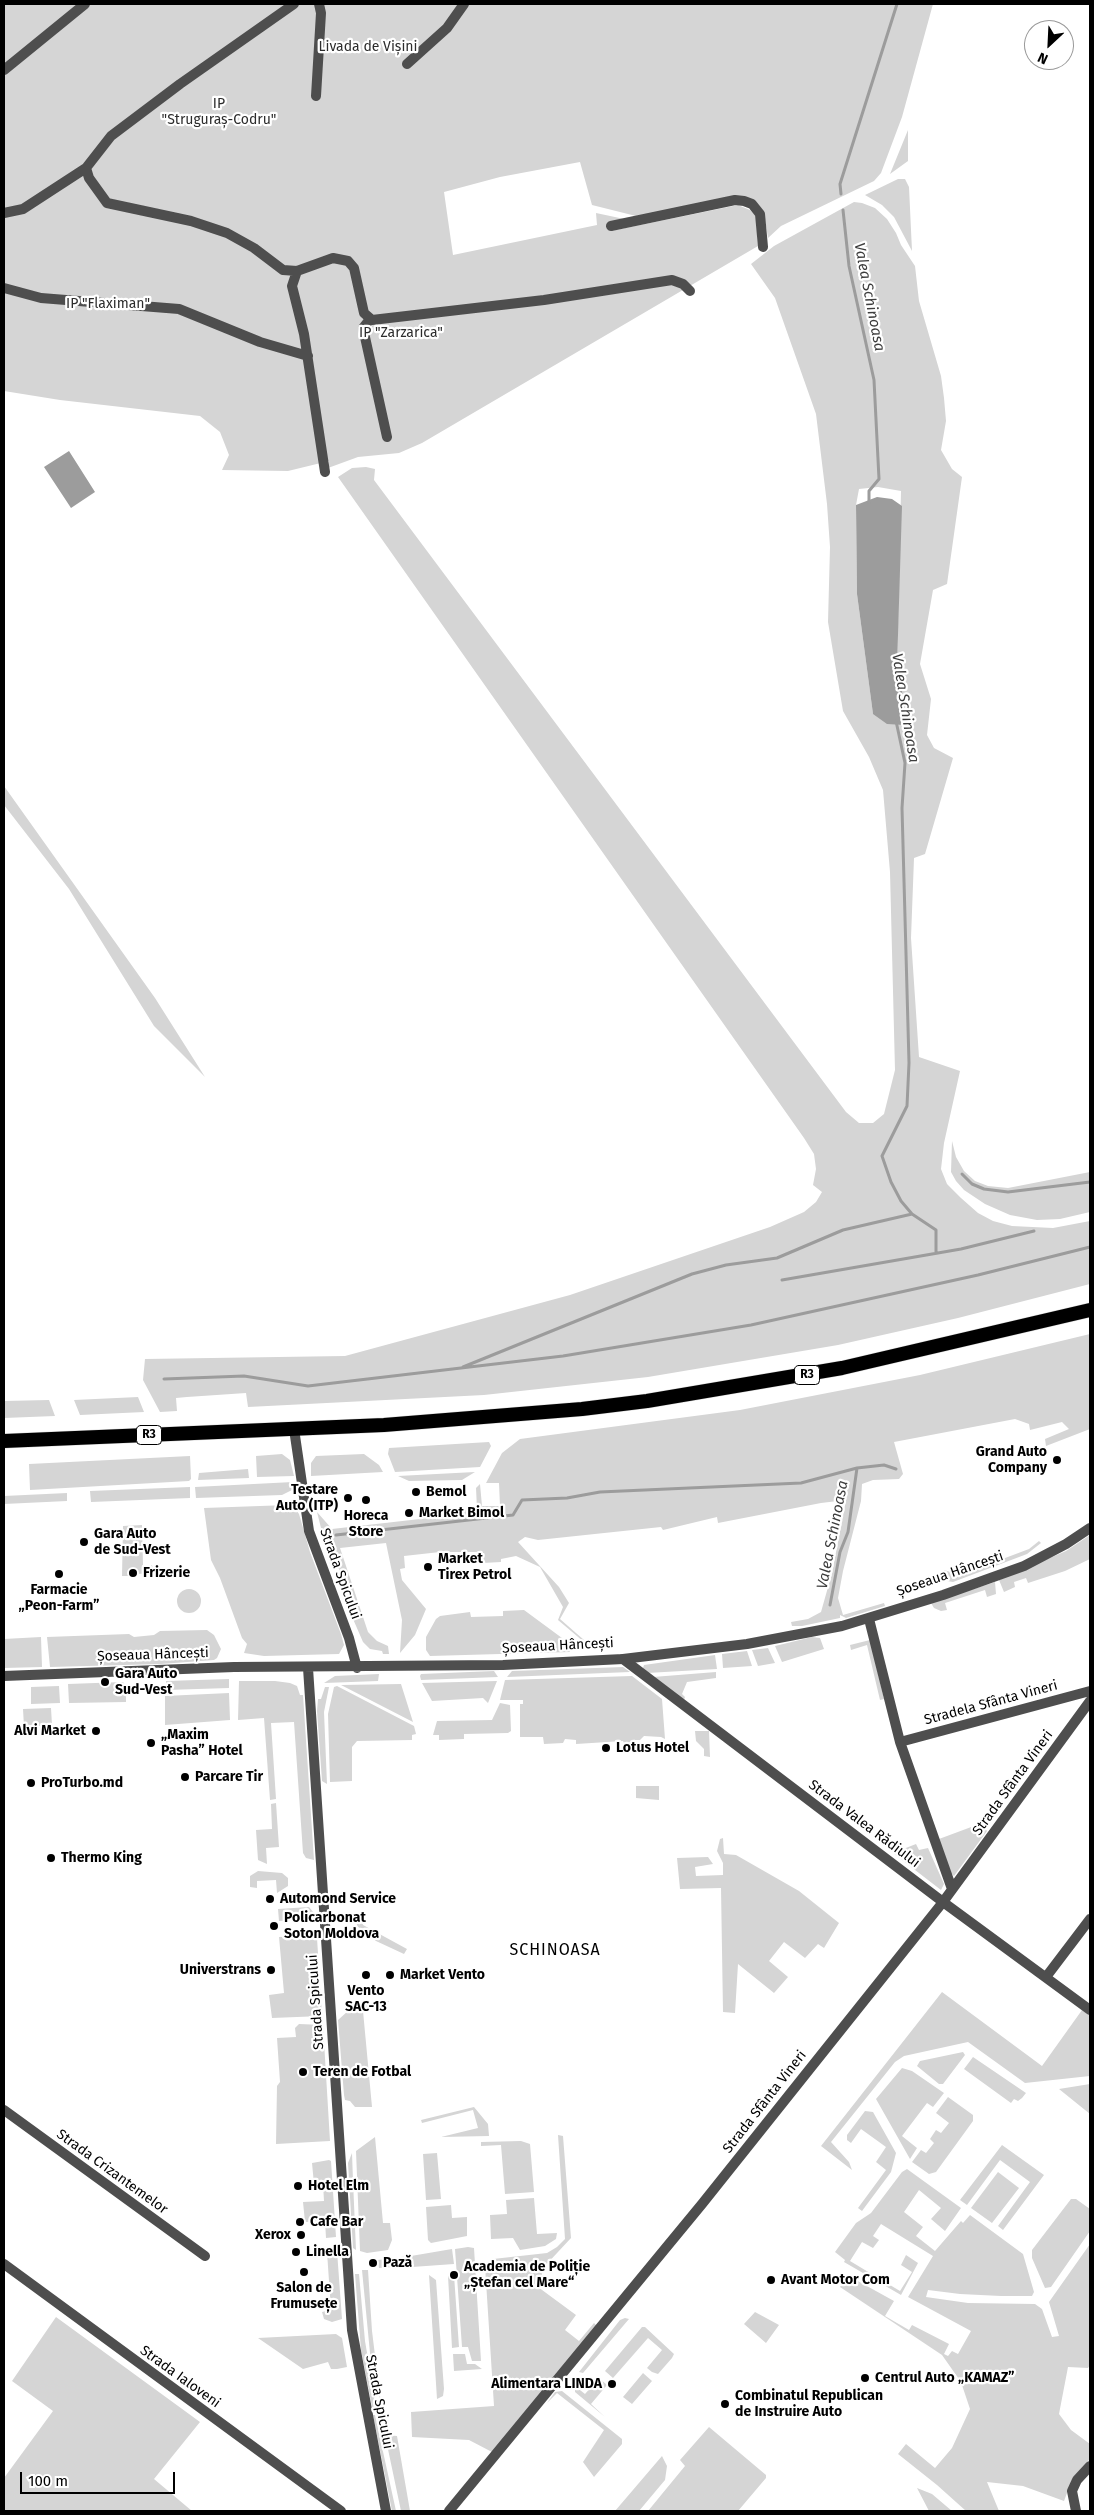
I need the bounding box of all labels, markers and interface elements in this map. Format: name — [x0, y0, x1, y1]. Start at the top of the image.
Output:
north arrow — [1024, 20, 1074, 70]
park label: Livada de Vișini — [319, 39, 417, 55]
text: N — [1035, 48, 1051, 68]
park label: IP "Struguraș-Codru" — [162, 96, 276, 128]
water label: Valea Schinoasa — [850, 241, 888, 353]
park label: IP "Flaximan" — [66, 296, 150, 312]
park label: IP "Zarzarica" — [359, 325, 443, 341]
water label: Valea Schinoasa — [887, 652, 923, 764]
road number: R3 — [794, 1366, 820, 1384]
road number: R3 — [136, 1426, 162, 1444]
place label: Grand Auto Company — [976, 1444, 1047, 1476]
marker: Grand Auto Company — [1051, 1454, 1063, 1466]
water label: Valea Schinoasa — [814, 1479, 852, 1591]
place label: Testare Auto (ITP) — [276, 1482, 338, 1514]
place label: Bemol — [426, 1484, 467, 1500]
marker: Bemol — [410, 1486, 422, 1498]
marker: Testare Auto (ITP) — [342, 1492, 354, 1504]
marker: Horeca Store — [360, 1494, 372, 1506]
place label: Market Bimol — [419, 1505, 504, 1521]
marker: Market Bimol — [403, 1507, 415, 1519]
place label: Horeca Store — [344, 1508, 388, 1540]
place label: Gara Auto de Sud-Vest — [94, 1526, 171, 1558]
street label: Strada Spicului — [316, 1526, 364, 1622]
marker: Gara Auto de Sud-Vest — [78, 1536, 90, 1548]
street label: Șoseaua Hâncești — [894, 1548, 1006, 1600]
place label: Market Tirex Petrol — [438, 1551, 511, 1584]
marker: Market Tirex Petrol — [422, 1561, 434, 1573]
place label: Frizerie — [143, 1565, 190, 1581]
marker: Frizerie — [127, 1567, 139, 1579]
marker: Farmacie „Peon-Farm” — [53, 1568, 65, 1580]
place label: Farmacie „Peon-Farm” — [18, 1582, 100, 1614]
street label: Șoseaua Hâncești — [502, 1635, 614, 1657]
street label: Șoseaua Hâncești — [97, 1645, 209, 1665]
place label: Gara Auto Sud-Vest — [115, 1666, 177, 1698]
marker: Gara Auto Sud-Vest — [99, 1676, 111, 1688]
street label: Stradela Sfânta Vineri — [922, 1677, 1060, 1729]
place label: Alvi Market — [14, 1723, 86, 1739]
marker: Alvi Market — [90, 1725, 102, 1737]
place label: „Maxim Pasha” Hotel — [161, 1727, 243, 1760]
street label: Strada Sfânta Vineri — [969, 1727, 1057, 1839]
marker: „Maxim Pasha” Hotel — [145, 1737, 157, 1749]
place label: Lotus Hotel — [616, 1740, 689, 1756]
marker: Lotus Hotel — [600, 1742, 612, 1754]
place label: Parcare Tir — [195, 1769, 263, 1785]
marker: Parcare Tir — [179, 1771, 191, 1783]
place label: ProTurbo.md — [41, 1775, 123, 1791]
marker: ProTurbo.md — [25, 1777, 37, 1789]
street label: Strada Valea Rădiului — [805, 1777, 923, 1871]
place label: Thermo King — [61, 1850, 142, 1866]
marker: Thermo King — [45, 1852, 57, 1864]
place label: Automond Service — [280, 1891, 396, 1907]
marker: Automond Service — [264, 1893, 276, 1905]
place label: Policarbonat Soton Moldova — [284, 1910, 379, 1942]
marker: Policarbonat Soton Moldova — [268, 1920, 280, 1932]
district label: SCHINOASA — [508, 1941, 602, 1961]
street label: Strada Spicului — [304, 1954, 328, 2050]
place label: Universtrans — [180, 1962, 261, 1978]
marker: Universtrans — [265, 1964, 277, 1976]
place label: Market Vento — [400, 1967, 485, 1983]
marker: Vento SAC-13 — [360, 1969, 372, 1981]
marker: Market Vento — [384, 1969, 396, 1981]
place label: Vento SAC-13 — [345, 1983, 387, 2015]
street label: Strada Sfânta Vineri — [720, 2047, 810, 2157]
place label: Teren de Fotbal — [313, 2064, 411, 2080]
marker: Teren de Fotbal — [297, 2066, 309, 2078]
street label: Strada Crizantemelor — [53, 2126, 171, 2218]
place label: Hotel Elm — [308, 2178, 369, 2194]
marker: Hotel Elm — [292, 2180, 304, 2192]
place label: Cafe Bar — [310, 2214, 363, 2230]
marker: Cafe Bar — [294, 2216, 306, 2228]
place label: Xerox — [255, 2227, 291, 2243]
marker: Xerox — [295, 2229, 307, 2241]
place label: Linella — [306, 2244, 349, 2260]
marker: Linella — [290, 2246, 302, 2258]
place label: Pază — [383, 2255, 412, 2271]
marker: Pază — [367, 2257, 379, 2269]
place label: Academia de Poliție „Ștefan cel Mare“ — [464, 2259, 590, 2292]
marker: Salon de Frumusețe — [298, 2266, 310, 2278]
marker: Academia de Poliție „Ștefan cel Mare“ — [448, 2269, 460, 2281]
place label: Avant Motor Com — [781, 2272, 890, 2288]
marker: Avant Motor Com — [765, 2274, 777, 2286]
place label: Salon de Frumusețe — [270, 2280, 338, 2312]
street label: Strada Ialoveni — [137, 2342, 223, 2412]
street label: Strada Spicului — [362, 2353, 396, 2451]
place label: Centrul Auto „KAMAZ” — [875, 2370, 1015, 2386]
marker: Centrul Auto „KAMAZ” — [859, 2372, 871, 2384]
place label: Alimentara LINDA — [491, 2376, 602, 2392]
marker: Alimentara LINDA — [606, 2378, 618, 2390]
place label: Combinatul Republican de Instruire Auto — [735, 2388, 883, 2420]
marker: Combinatul Republican de Instruire Auto — [719, 2398, 731, 2410]
scale bar — [22, 2462, 178, 2494]
text: 100 m — [28, 2472, 68, 2490]

